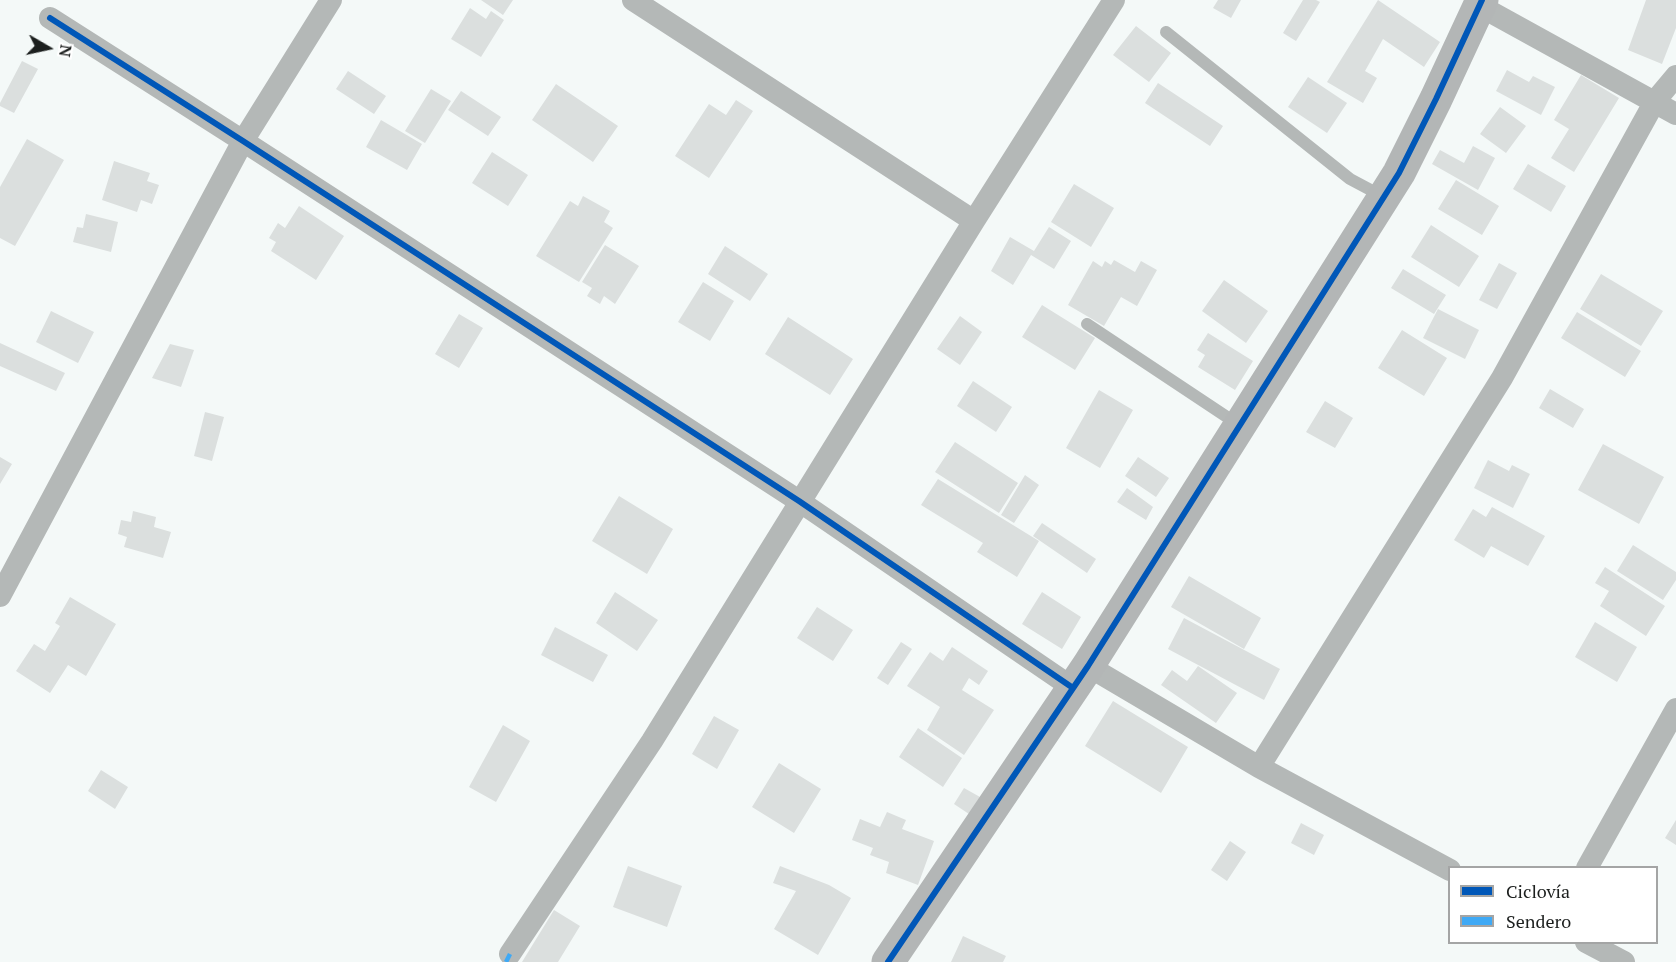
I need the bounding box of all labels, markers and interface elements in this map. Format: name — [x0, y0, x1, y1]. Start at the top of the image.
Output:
north arrow — [18, 18, 78, 78]
text: N — [54, 43, 78, 59]
legend — [1448, 866, 1658, 944]
text: Ciclovía — [1506, 879, 1570, 903]
text: Sendero — [1506, 909, 1571, 933]

